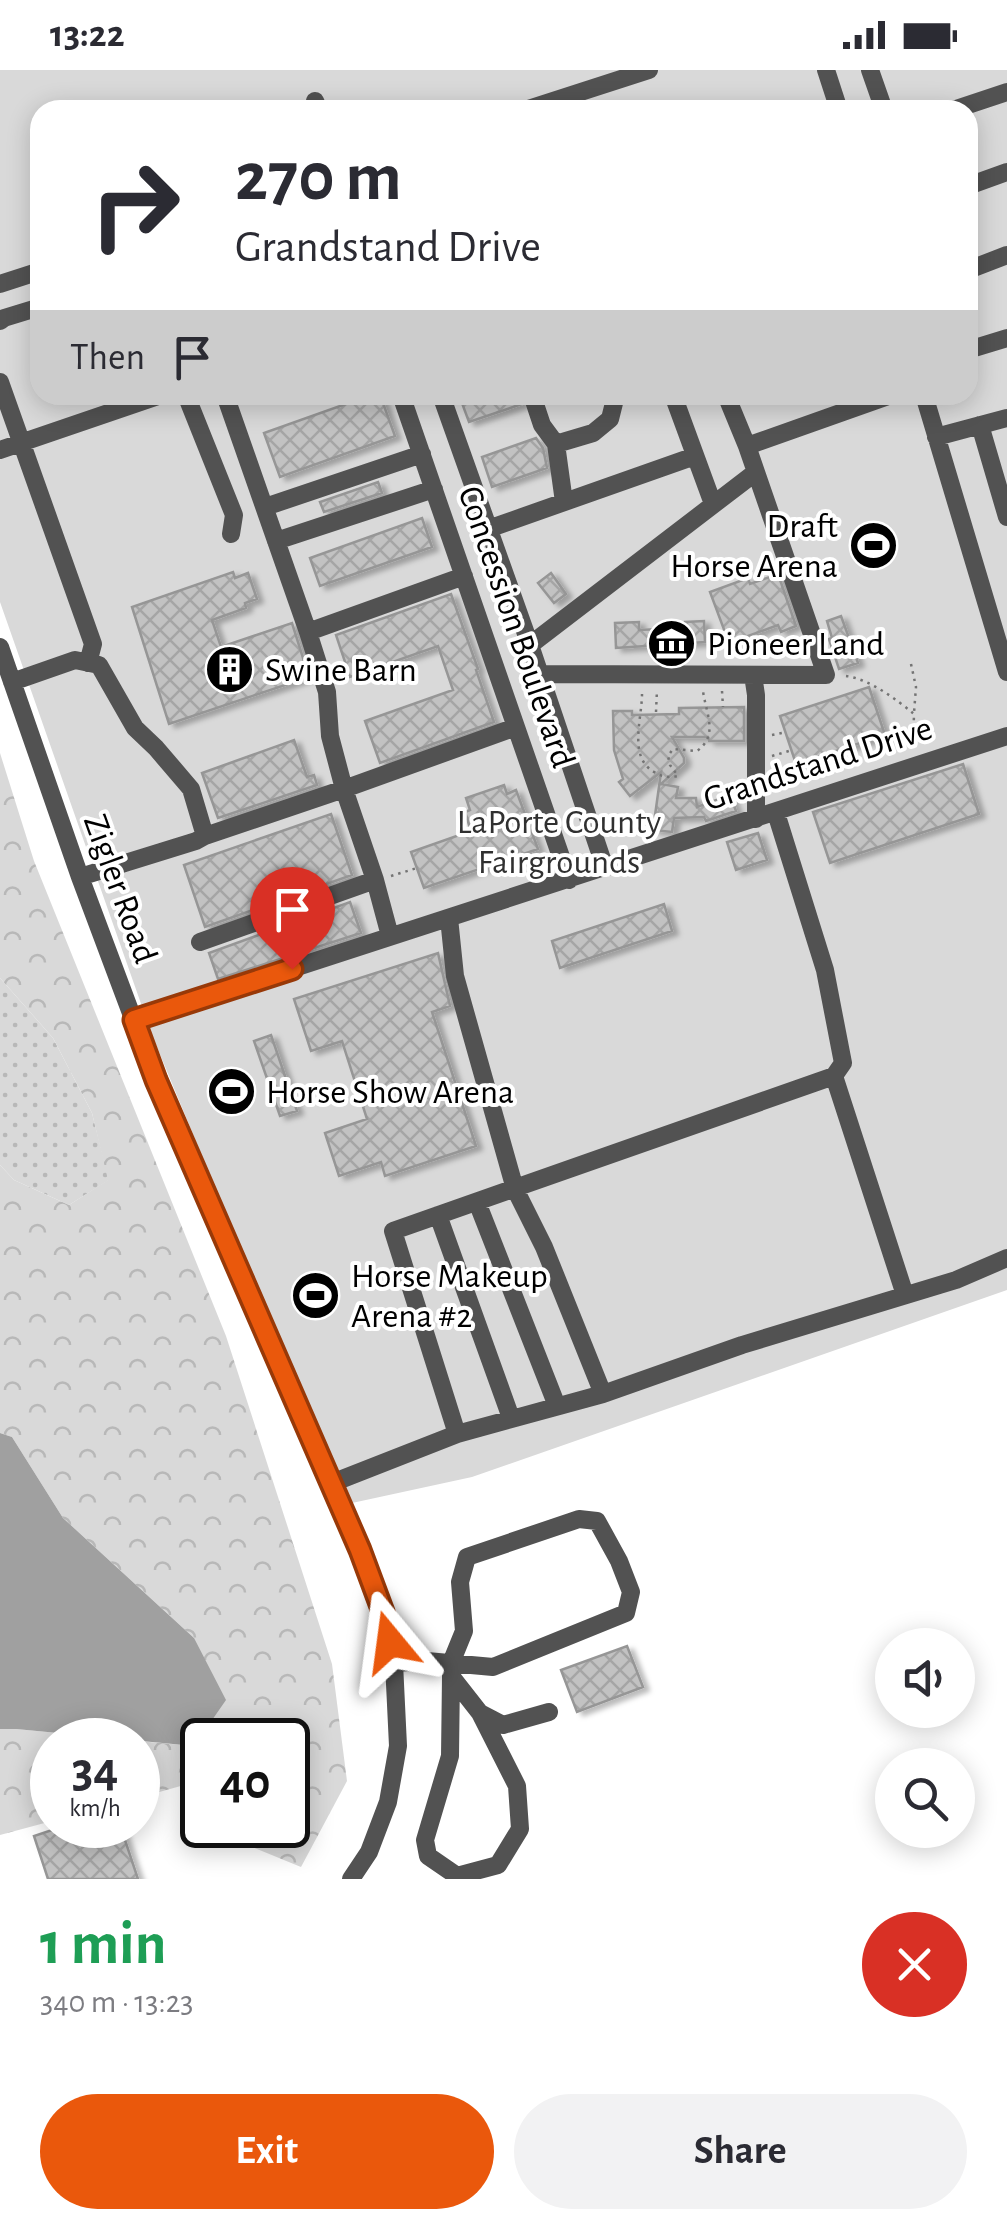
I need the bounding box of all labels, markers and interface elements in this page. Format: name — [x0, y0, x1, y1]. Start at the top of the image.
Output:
text: 13:22 — [50, 16, 125, 54]
icon: right — [70, 140, 200, 270]
text: 270 m — [235, 143, 402, 213]
text: Grandstand Drive — [235, 225, 541, 270]
icon: arrive — [165, 330, 220, 385]
text: Then — [70, 339, 145, 377]
street label: Concession Boulevard — [451, 482, 581, 772]
place label: Draft Horse Arena — [670, 509, 838, 584]
sports icon: Draft Horse Arena — [847, 520, 899, 572]
museum icon: Pioneer Land — [646, 618, 698, 670]
place label: Pioneer Land — [707, 627, 885, 662]
building icon: Swine Barn — [204, 644, 256, 696]
place label: Swine Barn — [265, 653, 417, 688]
street label: Grandstand Drive — [699, 711, 937, 817]
park label: LaPorte County Fairgrounds — [457, 805, 661, 880]
street label: Zigler Road — [77, 810, 163, 968]
pin — [250, 867, 335, 970]
icon: arrive — [265, 882, 320, 937]
sports icon: Horse Show Arena — [205, 1066, 257, 1118]
place label: Horse Show Arena — [266, 1075, 514, 1110]
place label: Horse Makeup Arena #2 — [351, 1259, 548, 1334]
sports icon: Horse Makeup Arena #2 — [290, 1270, 342, 1322]
position arrow — [338, 1590, 442, 1694]
map controls — [875, 1628, 975, 1848]
button: sound — [875, 1628, 975, 1728]
speed limit sign: 40 — [180, 1718, 310, 1848]
text: 34 — [72, 1746, 118, 1796]
button: search — [875, 1748, 975, 1848]
text: km/h — [69, 1796, 121, 1821]
button: close — [862, 1912, 967, 2017]
text: 1 min — [40, 1915, 166, 1975]
text: 340 m · 13:23 — [40, 1986, 194, 2018]
button: Exit — [40, 2094, 494, 2209]
button: Share — [514, 2094, 967, 2209]

